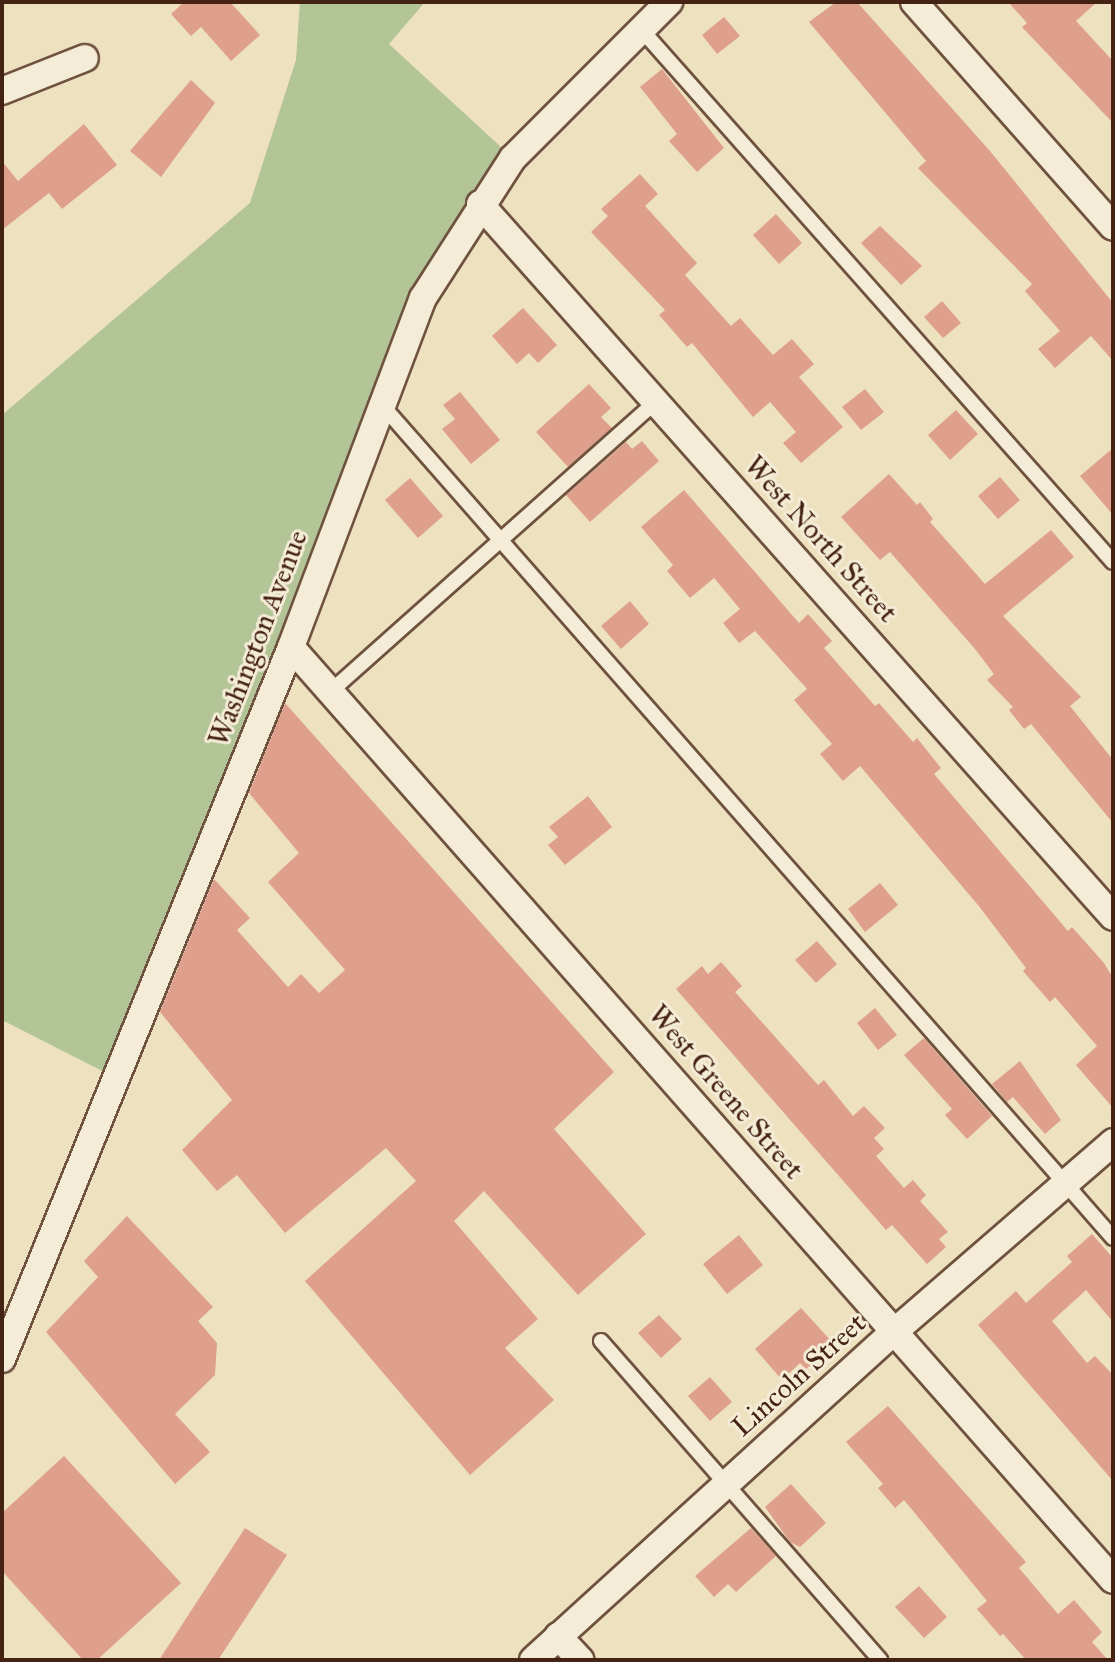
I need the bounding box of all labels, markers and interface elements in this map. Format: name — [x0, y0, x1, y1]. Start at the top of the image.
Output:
street label: West North Street — [737, 449, 905, 629]
street label: Washington Avenue — [201, 525, 315, 751]
street label: West Greene Street — [641, 998, 811, 1186]
street label: Lincoln Street — [725, 1306, 873, 1444]

